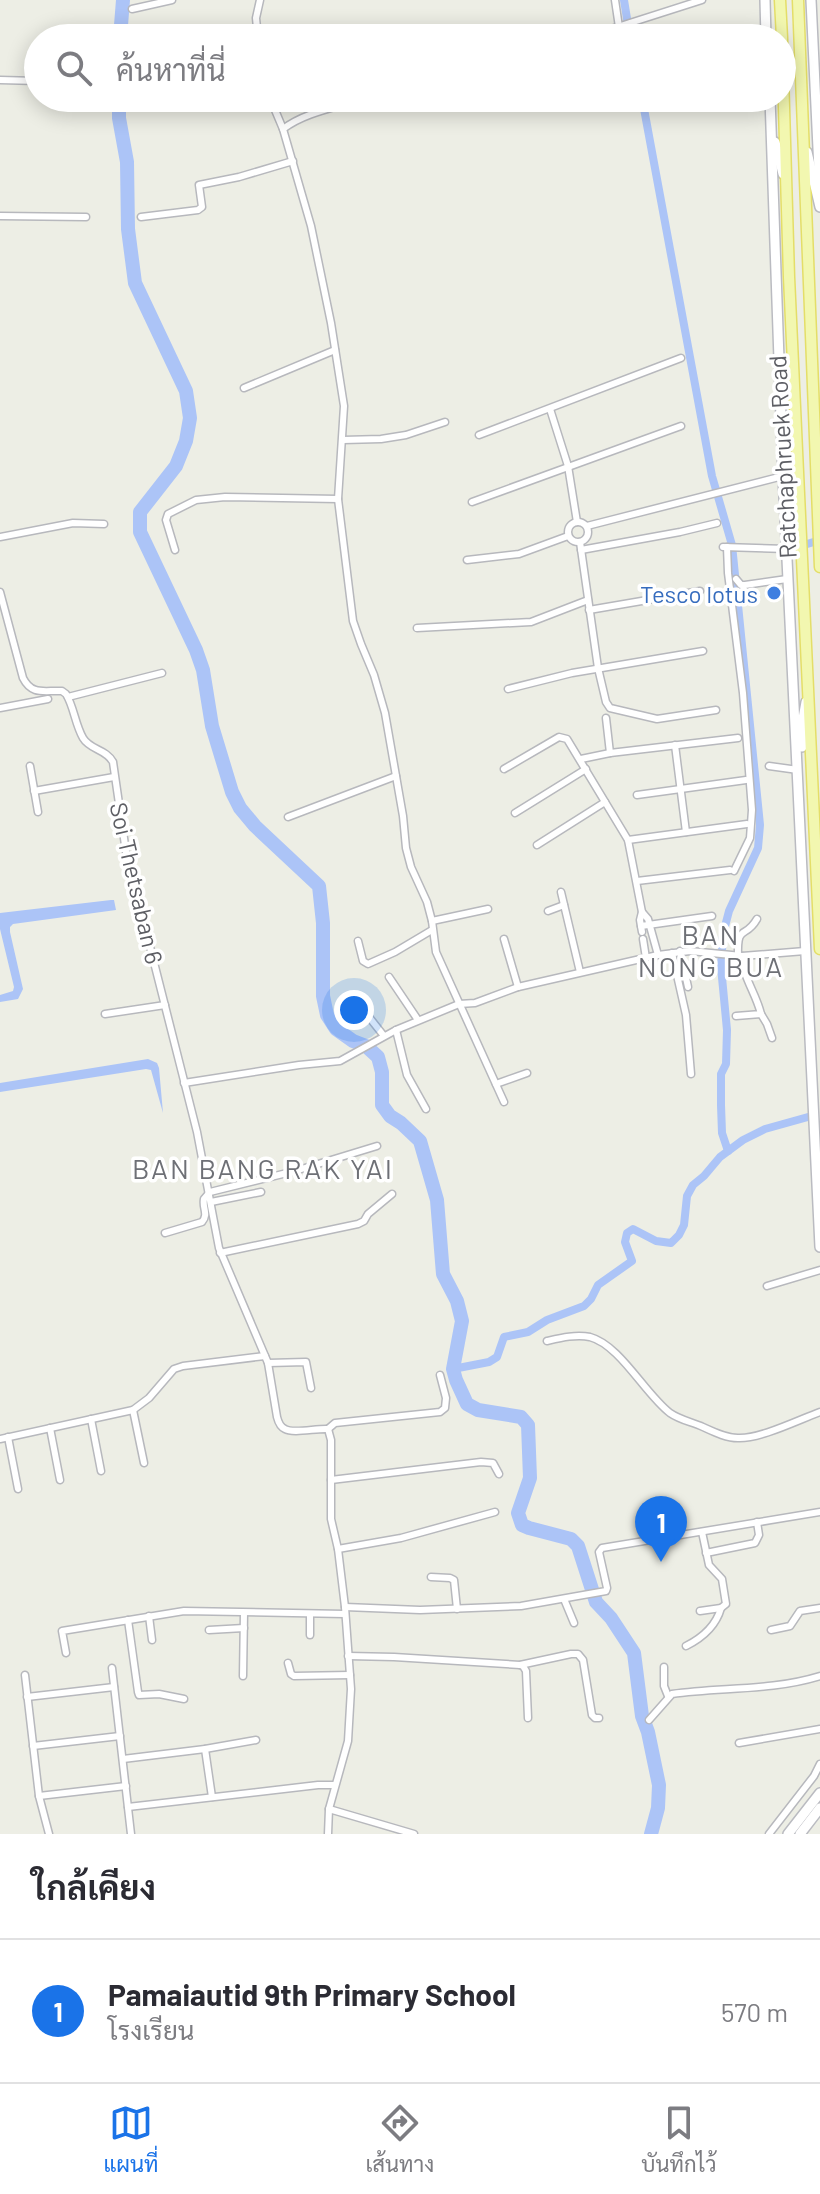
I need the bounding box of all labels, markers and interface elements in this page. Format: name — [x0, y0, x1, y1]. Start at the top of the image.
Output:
search box — [24, 24, 796, 112]
icon: search — [52, 46, 96, 90]
text: ค้นหาที่นี่ — [116, 51, 226, 87]
street label: Ratchaphruek Road — [762, 355, 802, 559]
place label: Tesco lotus — [640, 579, 758, 608]
marker: Tesco lotus — [765, 584, 783, 602]
street label: Soi Thetsaban 6 — [104, 799, 170, 967]
district label: BAN NONG BUA — [638, 917, 784, 983]
your location — [334, 990, 374, 1030]
district label: BAN BANG RAK YAI — [132, 1151, 394, 1185]
pin: 1 — [635, 1496, 687, 1562]
text: ใกล้เคียง — [32, 1866, 156, 1907]
text: Pamaiautid 9th Primary School — [108, 1976, 516, 2012]
text: 1 — [53, 1996, 63, 2027]
text: 570 m — [721, 1996, 788, 2027]
text: โรงเรียน — [108, 2014, 194, 2045]
tab: แผนที่ — [104, 2101, 158, 2177]
tab: เส้นทาง — [365, 2101, 434, 2177]
tab: บันทึกไว้ — [641, 2101, 716, 2177]

